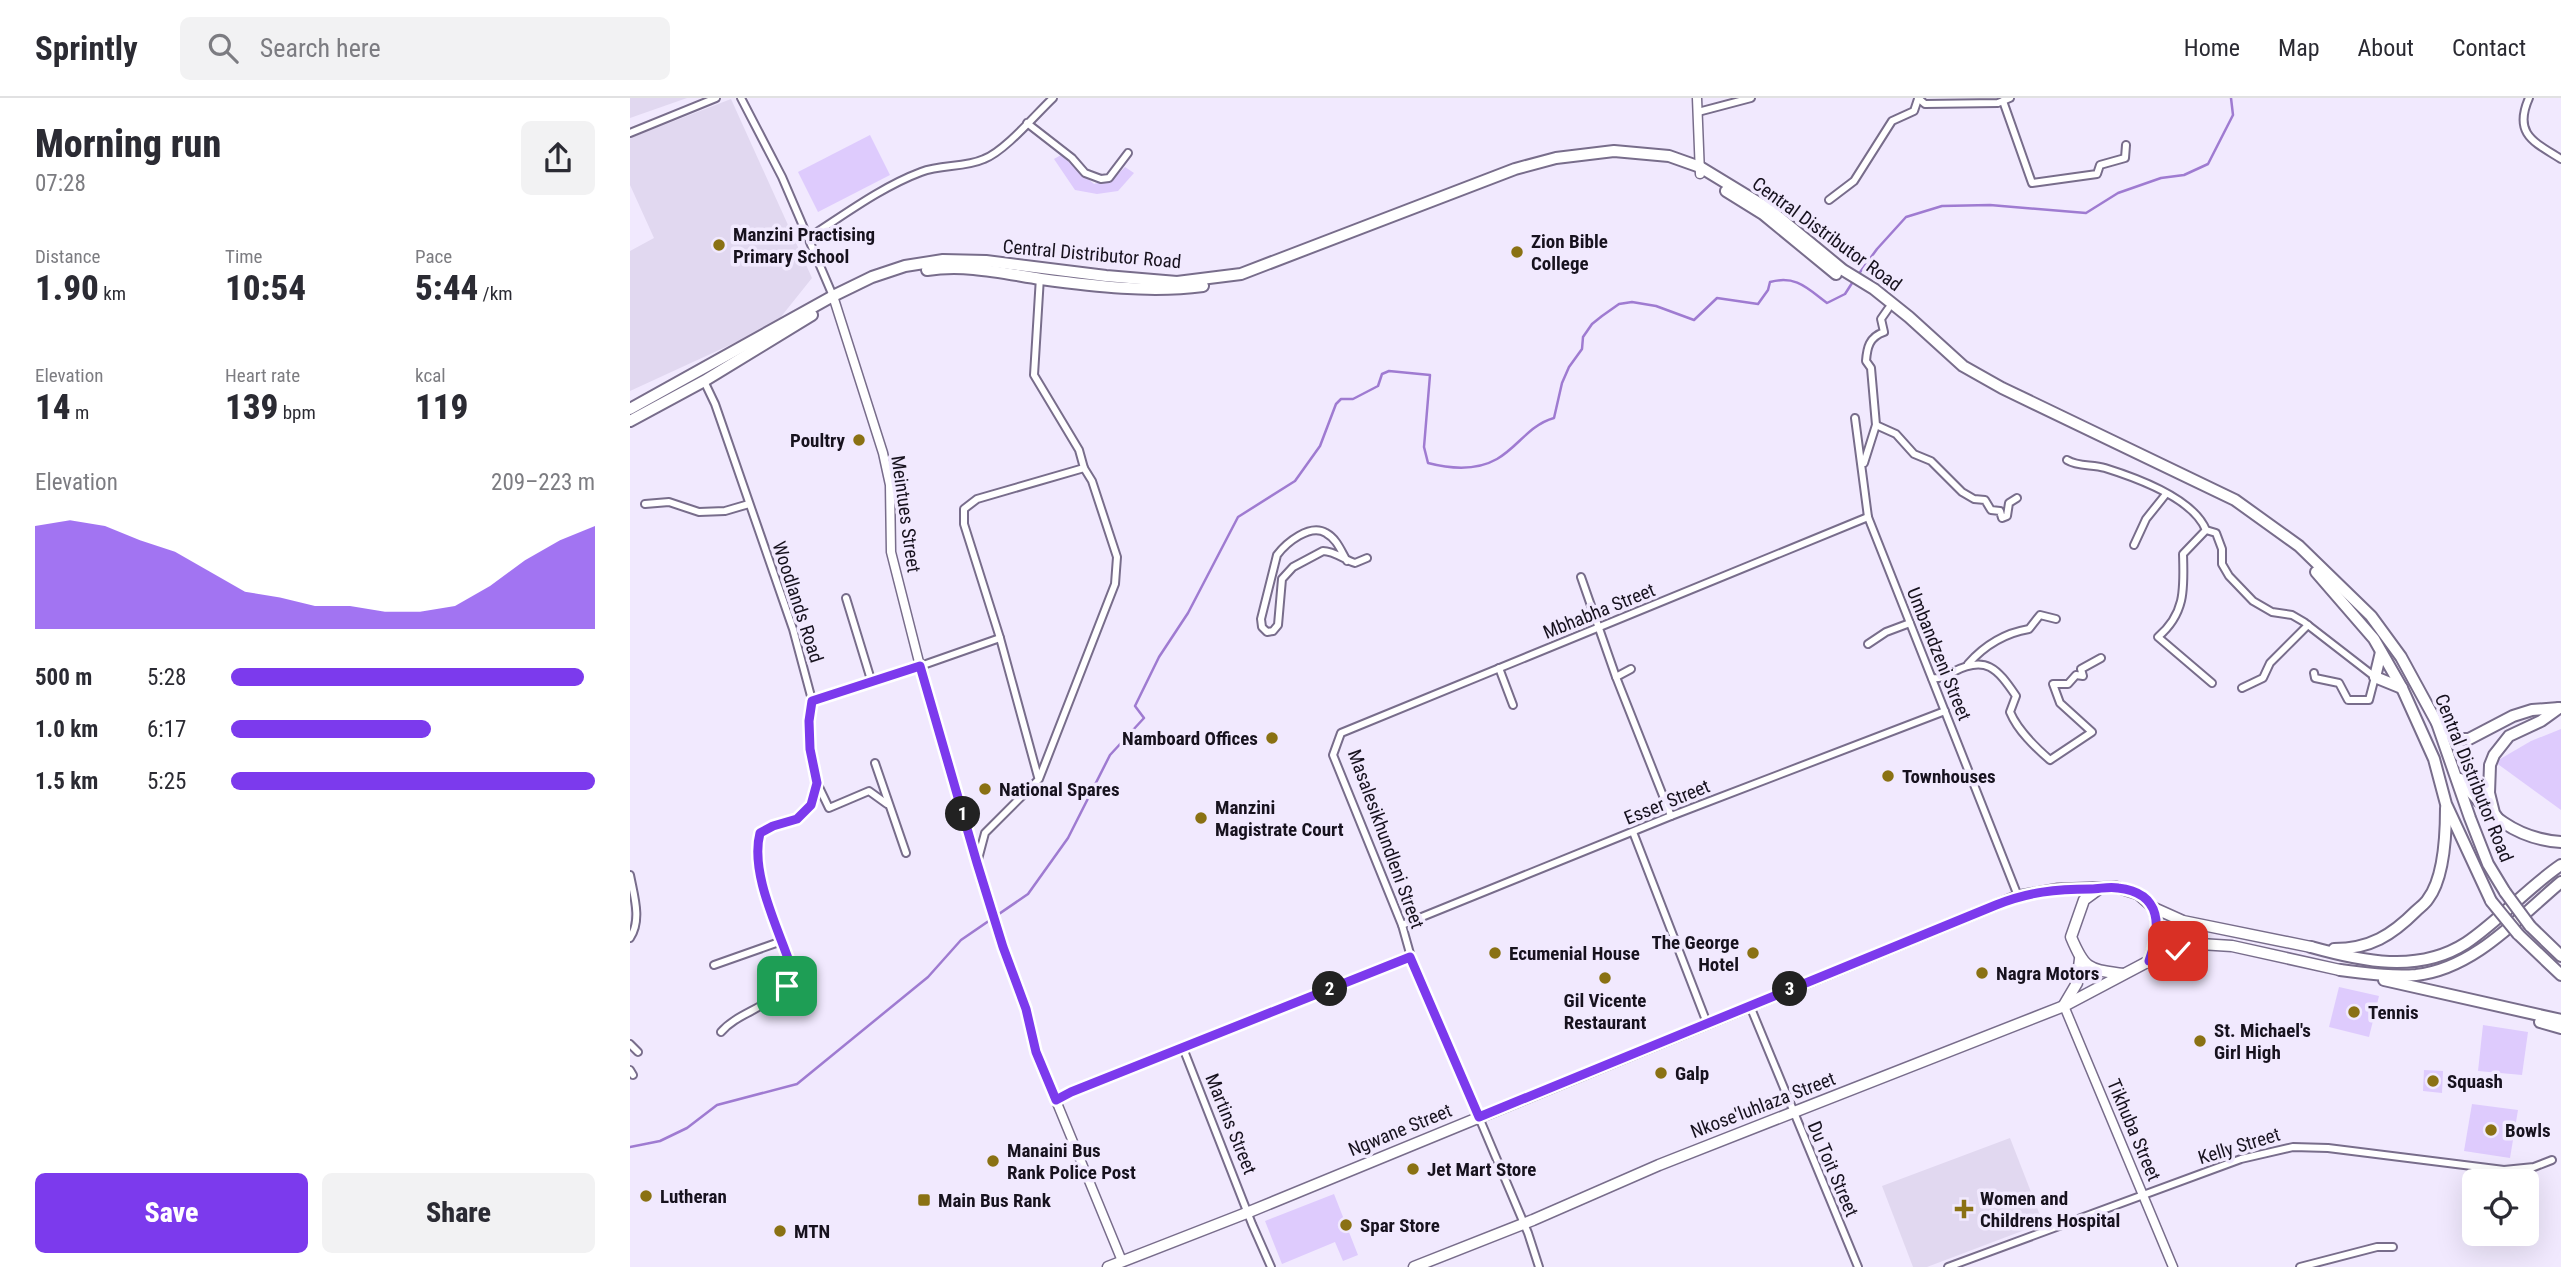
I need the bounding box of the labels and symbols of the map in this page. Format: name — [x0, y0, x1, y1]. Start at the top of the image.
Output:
street label: Central Distributor Road — [1748, 172, 1906, 296]
place label: Manzini Practising Primary School — [733, 223, 875, 268]
place label: Zion Bible College — [1531, 230, 1608, 275]
street label: Central Distributor Road — [1002, 235, 1182, 273]
marker: Manzini Practising Primary School — [711, 237, 727, 253]
marker: Zion Bible College — [1509, 244, 1525, 260]
place label: Poultry — [790, 429, 846, 452]
marker: Poultry — [851, 432, 867, 448]
street label: Meintues Street — [886, 454, 926, 574]
street label: Woodlands Road — [768, 539, 828, 665]
street label: Mbhabha Street — [1540, 578, 1658, 644]
street label: Umbandzeni Street — [1902, 584, 1976, 724]
street label: Central Distributor Road — [2430, 691, 2518, 865]
place label: Namboard Offices — [1122, 727, 1258, 750]
marker: Namboard Offices — [1264, 730, 1280, 746]
street label: Masalesikhundleni Street — [1343, 746, 1429, 932]
place label: Townhouses — [1902, 765, 1996, 788]
marker: Townhouses — [1880, 768, 1896, 784]
street label: Esser Street — [1621, 774, 1713, 830]
place label: National Spares — [999, 778, 1120, 801]
marker: National Spares — [977, 781, 993, 797]
pin: 1 — [946, 796, 980, 832]
place label: Manzini Magistrate Court — [1215, 796, 1344, 841]
marker: Manzini Magistrate Court — [1193, 810, 1209, 826]
pin — [2148, 921, 2208, 981]
place label: The George Hotel — [1651, 931, 1739, 976]
place label: Ecumenial House — [1509, 942, 1640, 965]
marker: Ecumenial House — [1487, 945, 1503, 961]
marker: The George Hotel — [1745, 945, 1761, 961]
pin — [757, 956, 817, 1016]
place label: Nagra Motors — [1996, 962, 2099, 985]
marker: Nagra Motors — [1974, 965, 1990, 981]
marker: Gil Vicente Restaurant — [1597, 970, 1613, 986]
pin: 2 — [1312, 972, 1348, 1006]
pin: 3 — [1772, 972, 1808, 1006]
place label: Gil Vicente Restaurant — [1564, 989, 1646, 1034]
place label: Tennis — [2368, 1001, 2419, 1024]
marker: Tennis — [2346, 1004, 2362, 1020]
place label: St. Michael's Girl High — [2214, 1019, 2311, 1064]
marker: St. Michael's Girl High — [2192, 1033, 2208, 1049]
place label: Galp — [1675, 1062, 1709, 1085]
marker: Galp — [1653, 1065, 1669, 1081]
street label: Nkose'luhlaza Street — [1687, 1067, 1839, 1143]
street label: Martins Street — [1200, 1070, 1262, 1178]
place label: Squash — [2447, 1070, 2503, 1093]
marker: Squash — [2425, 1073, 2441, 1089]
street label: Tikhuba Street — [2102, 1076, 2166, 1184]
street label: Ngwane Street — [1345, 1099, 1455, 1161]
street label: Du Toit Street — [1803, 1118, 1863, 1220]
place label: Bowls — [2505, 1119, 2551, 1142]
marker: Bowls — [2483, 1122, 2499, 1138]
street label: Kelly Street — [2195, 1123, 2283, 1169]
place label: Manaini Bus Rank Police Post — [1007, 1139, 1136, 1184]
marker: Manaini Bus Rank Police Post — [985, 1153, 1001, 1169]
place label: Jet Mart Store — [1427, 1158, 1536, 1181]
marker: Jet Mart Store — [1405, 1161, 1421, 1177]
place label: Lutheran — [660, 1185, 727, 1208]
place label: Women and Childrens Hospital — [1980, 1187, 2120, 1232]
marker: Lutheran — [638, 1188, 654, 1204]
place label: Main Bus Rank — [938, 1189, 1052, 1212]
marker: Main Bus Rank — [916, 1192, 932, 1208]
marker: Women and Childrens Hospital — [1954, 1199, 1974, 1219]
place label: Spar Store — [1360, 1214, 1440, 1237]
marker: Spar Store — [1338, 1217, 1354, 1233]
place label: MTN — [794, 1220, 830, 1243]
marker: MTN — [772, 1223, 788, 1239]

